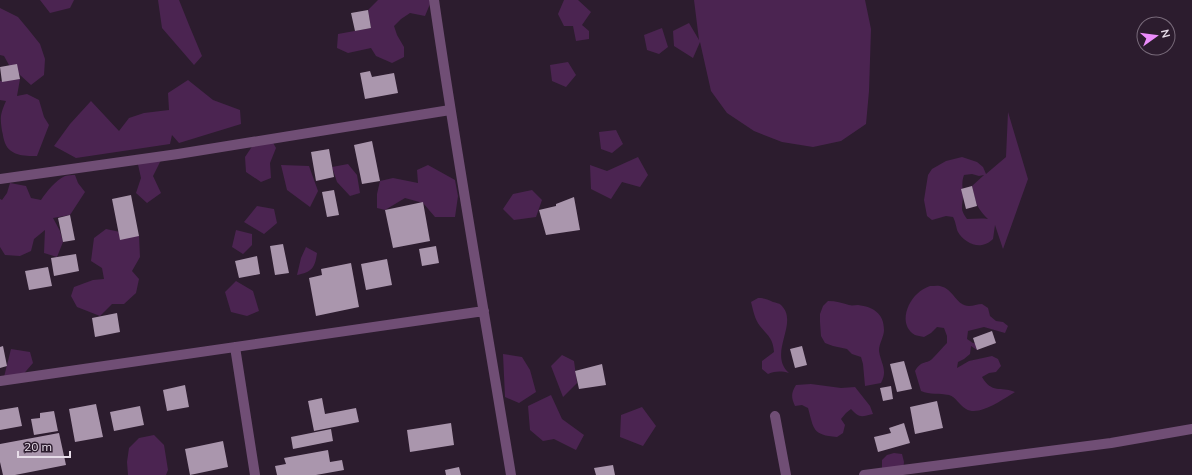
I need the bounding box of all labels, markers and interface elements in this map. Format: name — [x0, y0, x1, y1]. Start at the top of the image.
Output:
north arrow — [1136, 16, 1176, 56]
text: N — [1158, 28, 1174, 39]
scale bar — [18, 433, 70, 459]
text: 20 m — [24, 439, 52, 454]

